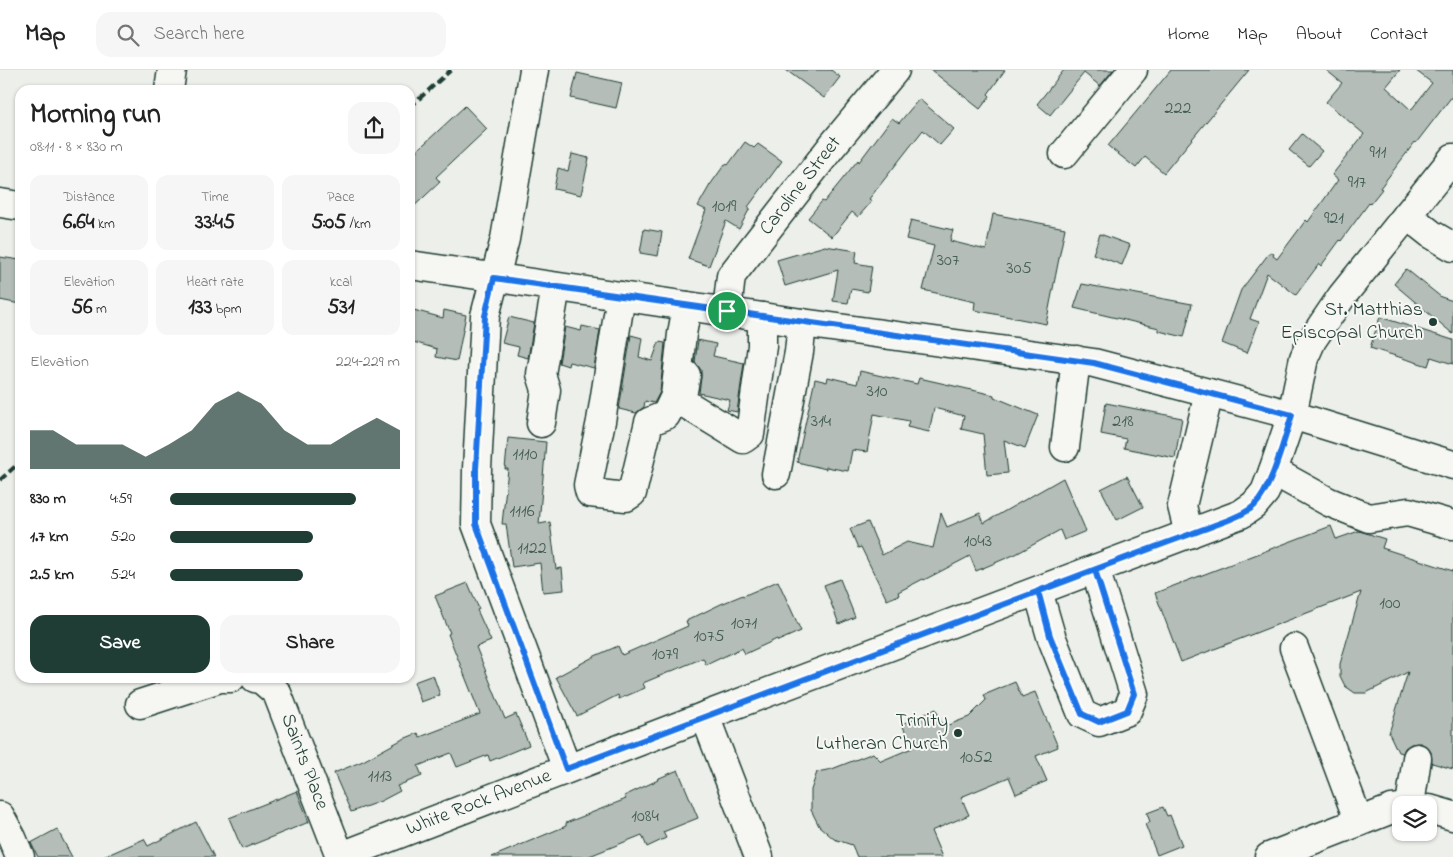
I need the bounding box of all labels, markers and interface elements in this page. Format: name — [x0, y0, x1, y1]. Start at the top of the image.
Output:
search box — [96, 12, 446, 57]
text: Map — [25, 17, 66, 52]
icon: search — [114, 21, 142, 49]
text: Search here — [154, 21, 245, 48]
text: Home — [1168, 22, 1209, 48]
text: Map — [1237, 22, 1268, 48]
text: About — [1296, 22, 1342, 48]
text: Contact — [1370, 22, 1428, 48]
text: Morning run — [30, 95, 161, 136]
house number: 222 — [1165, 96, 1191, 122]
button: share — [348, 102, 400, 154]
street label: Caroline Street — [753, 130, 849, 242]
text: 08:11 · 8 × 830 m — [30, 135, 123, 159]
house number: 911 — [1370, 140, 1387, 166]
house number: 917 — [1348, 170, 1367, 196]
text: Distance — [63, 187, 115, 208]
text: Time — [201, 187, 229, 208]
text: Pace — [327, 187, 355, 208]
house number: 1019 — [712, 194, 737, 220]
house number: 921 — [1324, 206, 1344, 232]
text: 6.64 — [63, 208, 94, 238]
text: 33:45 — [195, 208, 235, 238]
text: 5:05 — [311, 208, 346, 238]
text: km — [94, 214, 115, 235]
text: /km — [346, 214, 371, 235]
house number: 307 — [937, 248, 960, 274]
house number: 305 — [1006, 256, 1032, 282]
text: Elevation — [63, 272, 115, 293]
text: Heart rate — [186, 272, 244, 293]
text: kcal — [330, 272, 352, 293]
pin — [706, 290, 748, 332]
text: 56 — [71, 293, 92, 323]
text: 133 — [188, 293, 212, 323]
text: 531 — [327, 293, 355, 323]
place label: St. Matthias Episcopal Church — [1280, 296, 1423, 348]
icon: arrive — [713, 297, 741, 325]
text: m — [92, 299, 107, 320]
text: bpm — [212, 299, 242, 320]
marker: St. Matthias Episcopal Church — [1427, 316, 1439, 328]
text: Elevation — [30, 350, 89, 374]
text: 224–229 m — [336, 350, 400, 374]
house number: 310 — [867, 379, 888, 405]
house number: 314 — [811, 409, 832, 435]
house number: 218 — [1112, 409, 1134, 435]
house number: 1110 — [513, 442, 538, 468]
text: 830 m — [30, 487, 66, 511]
text: 4:59 — [110, 487, 132, 511]
house number: 1116 — [509, 499, 535, 525]
text: 1.7 km — [30, 525, 68, 549]
text: 5:20 — [110, 525, 135, 549]
house number: 1043 — [964, 529, 992, 555]
house number: 1122 — [517, 536, 547, 562]
text: 2.5 km — [30, 563, 74, 587]
text: 5:24 — [110, 563, 135, 587]
house number: 100 — [1379, 591, 1401, 617]
house number: 1071 — [731, 611, 758, 637]
button: Save — [30, 615, 210, 673]
button: Share — [220, 615, 400, 673]
house number: 1075 — [693, 624, 725, 650]
house number: 1079 — [652, 642, 679, 668]
place label: Trinity Lutheran Church — [816, 707, 948, 759]
street label: Saints Place — [272, 709, 336, 815]
marker: Trinity Lutheran Church — [952, 727, 964, 739]
house number: 1052 — [960, 745, 992, 771]
street label: White Rock Avenue — [402, 762, 556, 844]
house number: 1113 — [368, 764, 392, 790]
map controls — [1392, 796, 1437, 841]
button: layers — [1392, 796, 1437, 841]
house number: 1084 — [631, 804, 659, 830]

